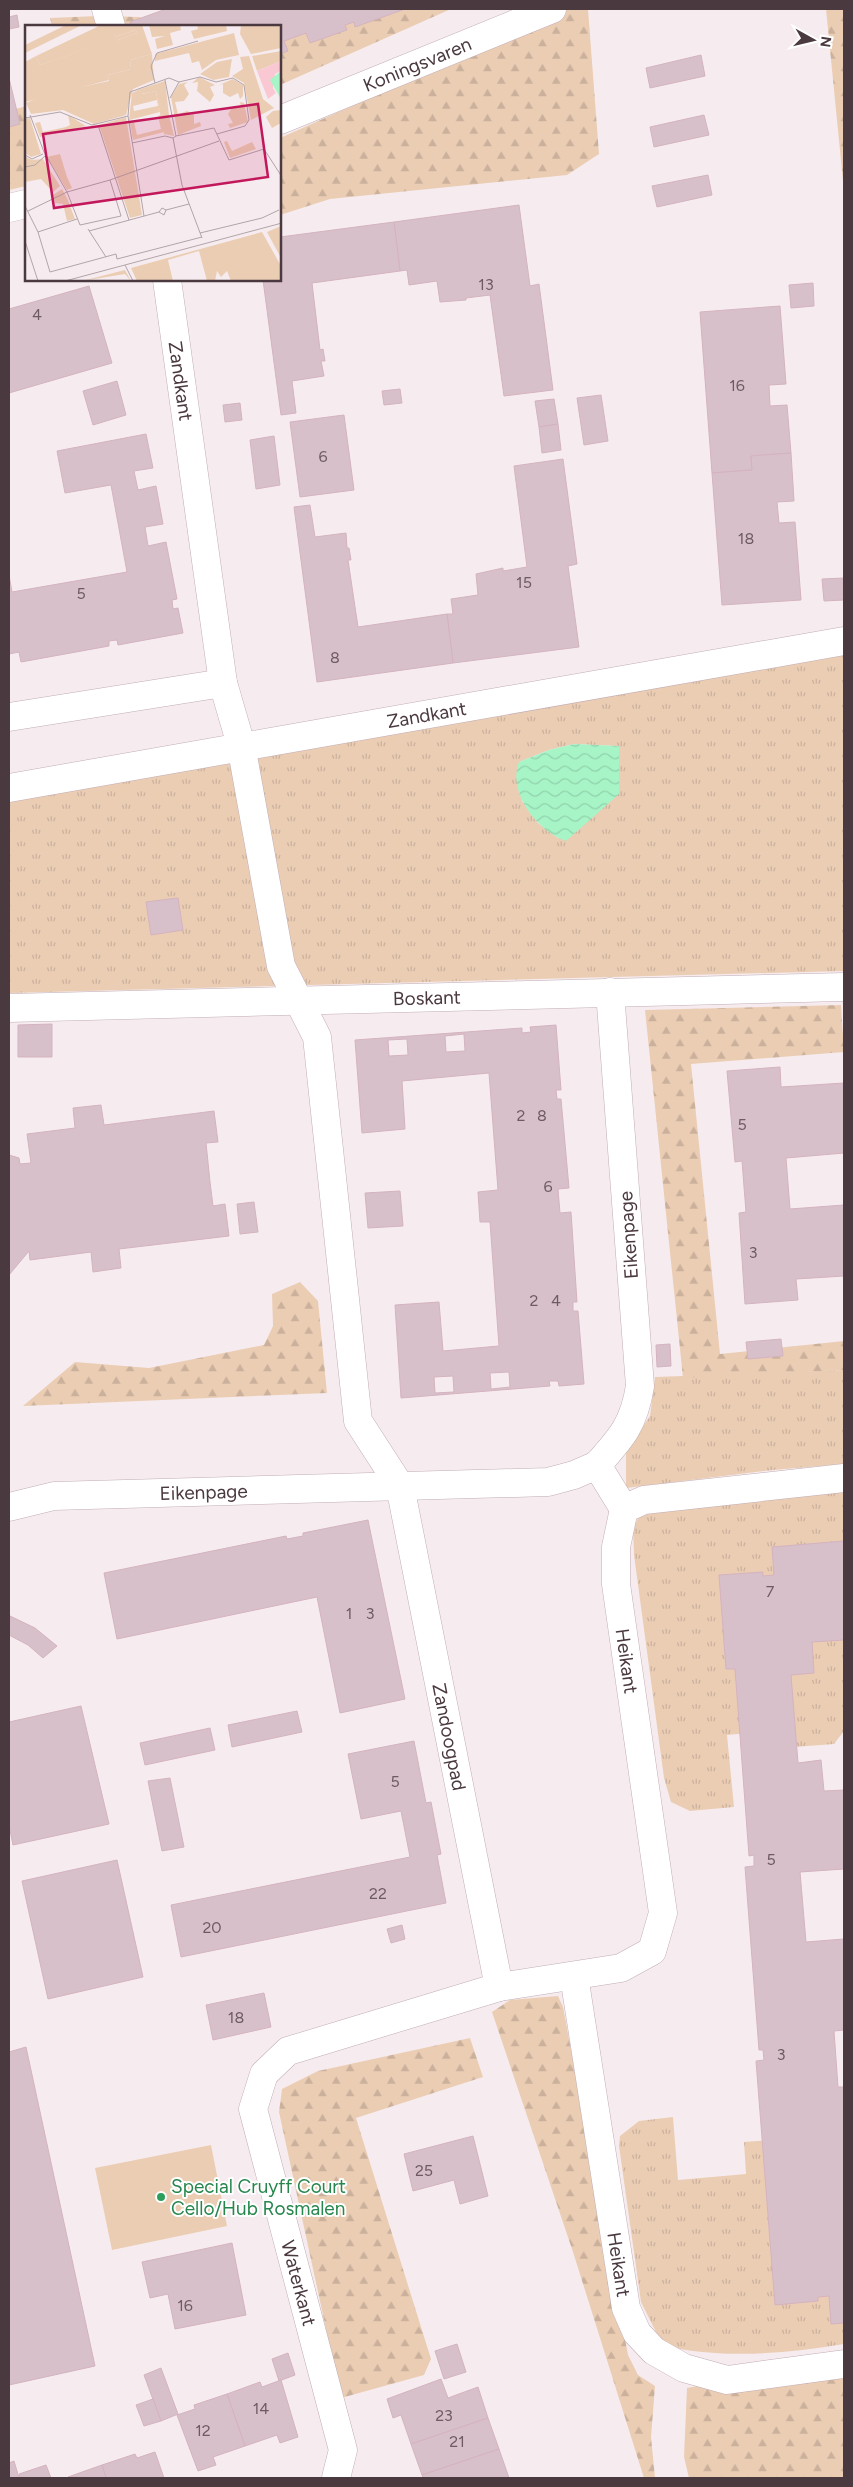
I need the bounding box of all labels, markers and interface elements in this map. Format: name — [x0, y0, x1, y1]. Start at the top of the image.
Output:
north arrow — [788, 15, 838, 65]
inset map — [25, 25, 281, 281]
street label: Koningsvaren — [360, 32, 475, 97]
text: N — [816, 35, 835, 48]
house number: 13 — [478, 275, 494, 294]
house number: 4 — [32, 305, 42, 324]
street label: Zandkant — [164, 340, 197, 422]
house number: 16 — [729, 376, 745, 395]
house number: 6 — [318, 447, 328, 466]
house number: 18 — [738, 529, 754, 548]
house number: 15 — [516, 573, 532, 592]
house number: 5 — [76, 584, 86, 603]
house number: 8 — [330, 648, 340, 667]
street label: Zandkant — [385, 697, 468, 733]
street label: Boskant — [393, 986, 461, 1010]
house number: 2 — [517, 1106, 525, 1125]
house number: 8 — [537, 1106, 547, 1125]
house number: 5 — [737, 1115, 747, 1134]
house number: 6 — [543, 1177, 553, 1196]
street label: Eikenpage — [614, 1190, 643, 1280]
house number: 3 — [749, 1243, 757, 1262]
house number: 2 — [530, 1291, 538, 1310]
house number: 4 — [551, 1291, 561, 1310]
street label: Eikenpage — [159, 1480, 248, 1505]
house number: 7 — [766, 1582, 775, 1601]
house number: 1 — [346, 1604, 352, 1623]
house number: 3 — [366, 1604, 374, 1623]
street label: Heikant — [611, 1627, 642, 1695]
street label: Zandoogpad — [427, 1681, 471, 1793]
house number: 5 — [390, 1772, 400, 1791]
house number: 5 — [766, 1850, 776, 1869]
house number: 22 — [369, 1884, 387, 1903]
house number: 20 — [202, 1918, 222, 1937]
house number: 18 — [228, 2008, 244, 2027]
house number: 3 — [777, 2045, 785, 2064]
house number: 25 — [415, 2161, 433, 2180]
place label: Special Cruyff Court Cello/Hub Rosmalen — [171, 2175, 346, 2220]
marker: Special Cruyff Court Cello/Hub Rosmalen — [155, 2191, 167, 2203]
street label: Heikant — [602, 2230, 635, 2299]
street label: Waterkant — [276, 2238, 321, 2328]
house number: 16 — [177, 2296, 193, 2315]
house number: 14 — [253, 2399, 269, 2418]
house number: 23 — [435, 2406, 453, 2425]
house number: 12 — [195, 2421, 211, 2440]
house number: 21 — [449, 2432, 465, 2451]

